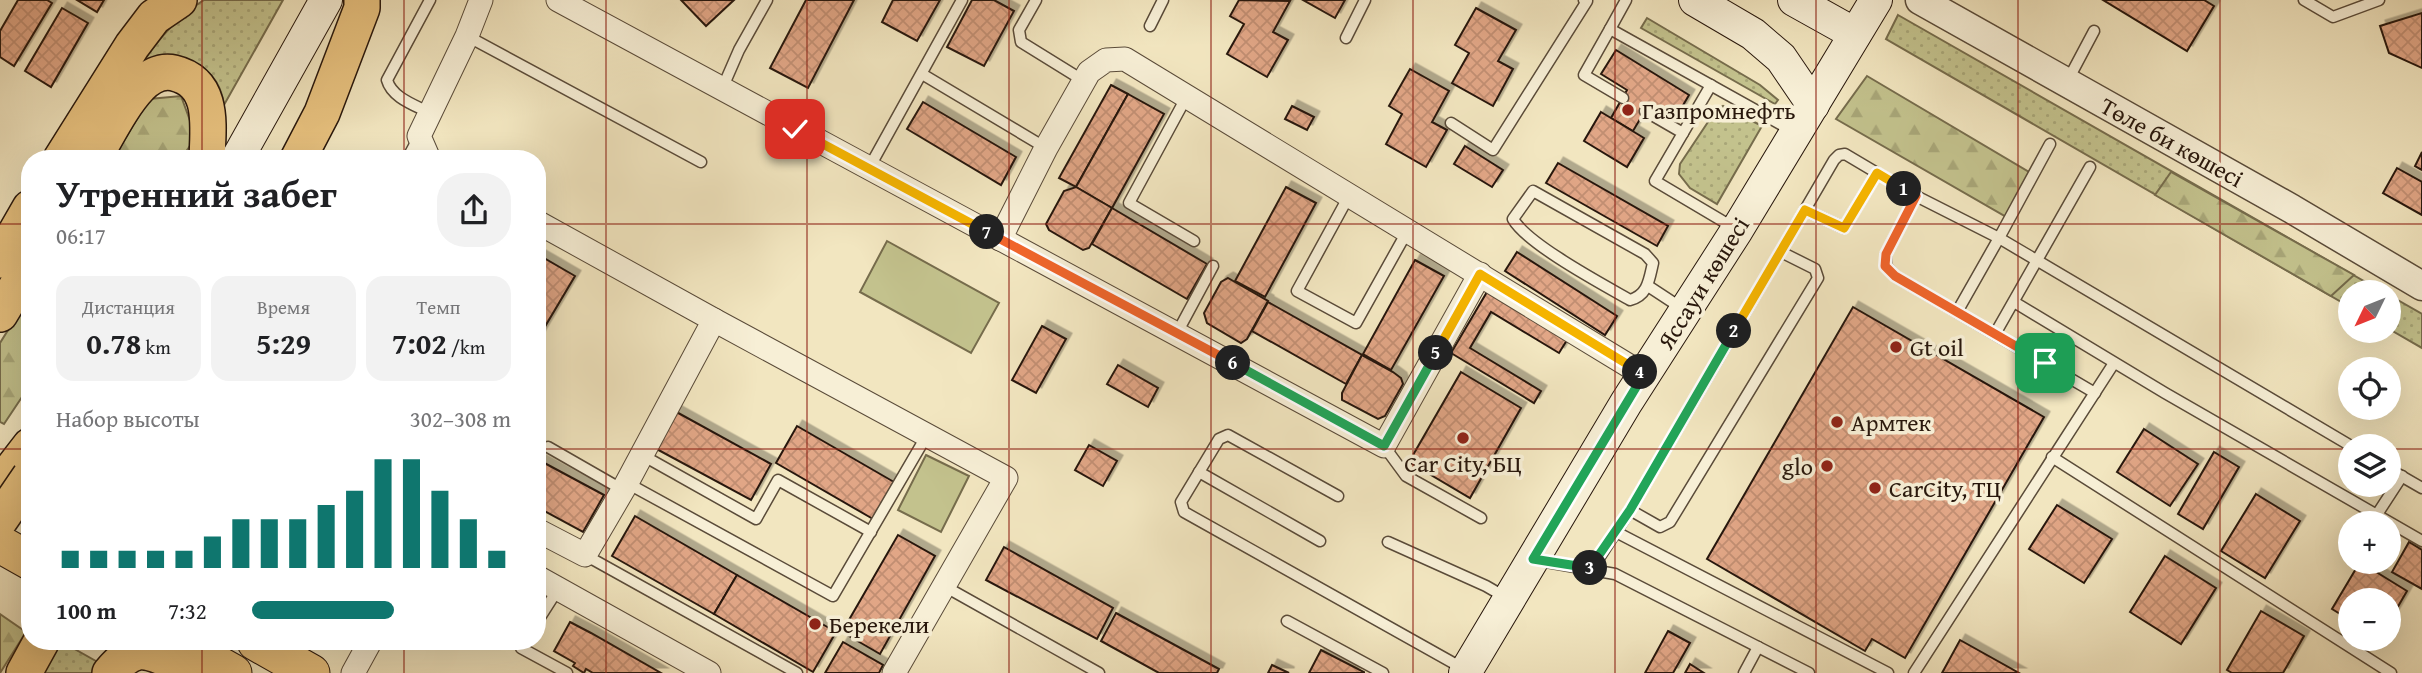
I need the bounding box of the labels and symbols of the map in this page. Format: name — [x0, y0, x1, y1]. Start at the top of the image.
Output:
street label: Төле би көшесі — [2094, 88, 2250, 196]
place label: Газпромнефть — [1642, 93, 1796, 128]
pin — [765, 99, 825, 159]
marker: Газпромнефть — [1620, 102, 1636, 118]
pin: 1 — [1886, 172, 1922, 206]
street label: Яссауи көшесі — [1648, 210, 1758, 357]
pin: 7 — [970, 215, 1004, 250]
north arrow — [2338, 280, 2401, 343]
pin: 2 — [1716, 314, 1752, 348]
place label: Gt oil — [1910, 330, 1964, 365]
pin — [2015, 333, 2075, 393]
pin: 5 — [1418, 336, 1454, 370]
marker: Gt oil — [1888, 339, 1904, 355]
pin: 6 — [1216, 346, 1250, 380]
pin: 4 — [1622, 354, 1658, 390]
place label: Армтек — [1851, 405, 1932, 440]
marker: Армтек — [1829, 414, 1845, 430]
marker: Car City, БЦ — [1455, 430, 1471, 446]
place label: Car City, БЦ — [1404, 446, 1522, 481]
place label: glo — [1782, 449, 1813, 484]
marker: glo — [1819, 458, 1835, 474]
place label: CarCity, ТЦ — [1889, 471, 2001, 506]
marker: CarCity, ТЦ — [1867, 480, 1883, 496]
pin: 3 — [1572, 550, 1608, 586]
place label: Берекели — [829, 607, 929, 642]
marker: Берекели — [807, 616, 823, 632]

